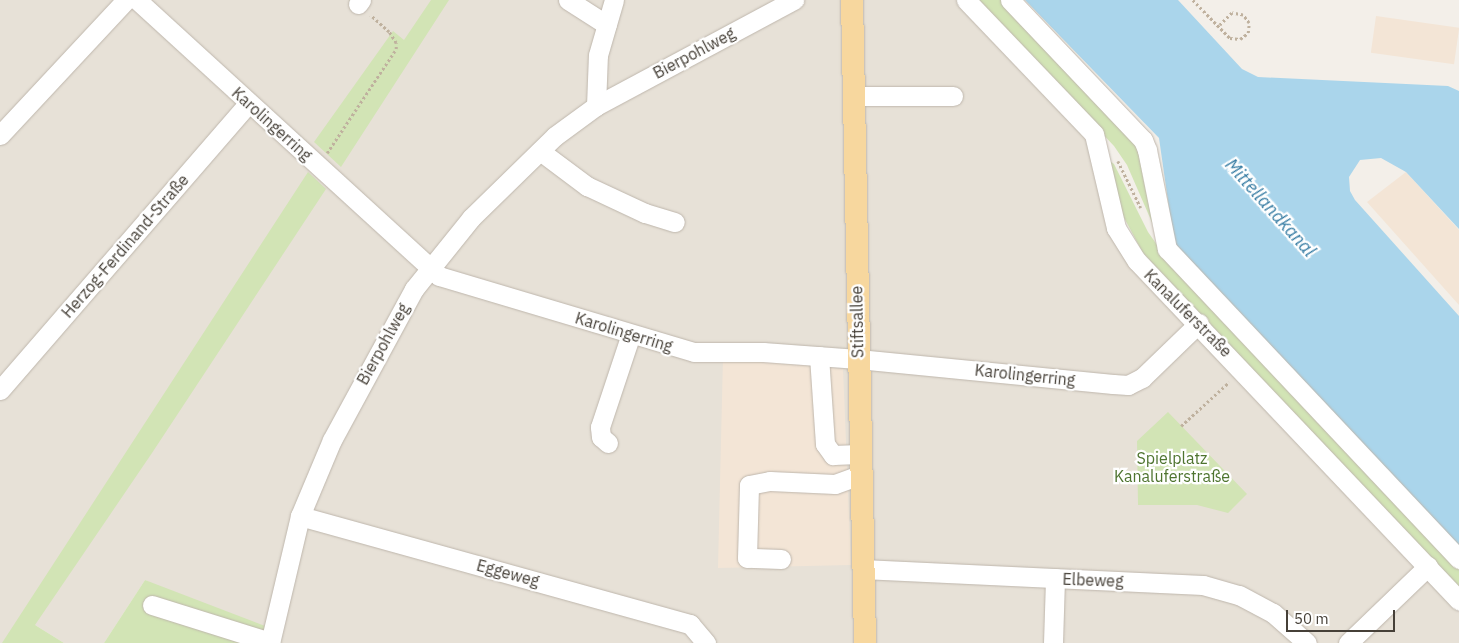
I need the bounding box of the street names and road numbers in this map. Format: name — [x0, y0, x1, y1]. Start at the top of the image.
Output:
street label: Bierpohlweg — [650, 23, 738, 83]
street label: Karolingerring — [228, 83, 316, 165]
street label: Herzog-Ferdinand-Straße — [57, 170, 193, 322]
street label: Kanaluferstraße — [1140, 265, 1236, 361]
street label: Stiftsallee — [847, 286, 867, 358]
street label: Bierpohlweg — [353, 300, 413, 388]
street label: Karolingerring — [573, 308, 675, 356]
street label: Karolingerring — [974, 360, 1076, 390]
street label: Eggeweg — [474, 555, 542, 591]
street label: Elbeweg — [1062, 569, 1124, 591]

